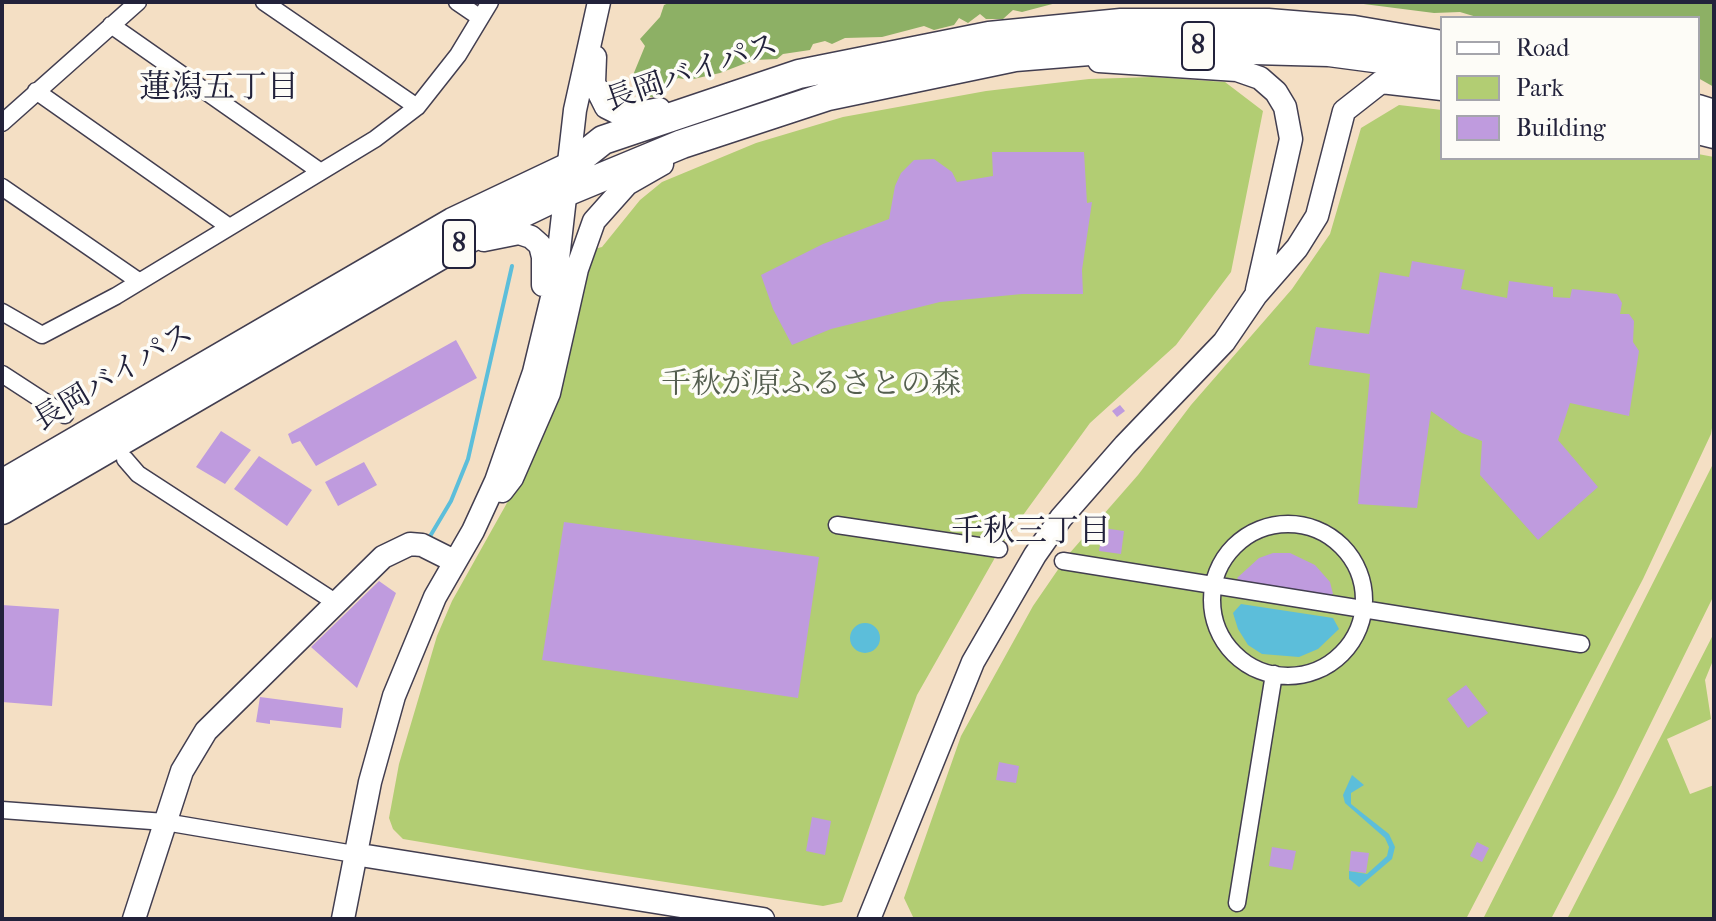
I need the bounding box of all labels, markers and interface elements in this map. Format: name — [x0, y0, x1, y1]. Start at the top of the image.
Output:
legend — [1440, 16, 1700, 160]
road number: 8 — [1182, 22, 1214, 70]
street label: 長岡バイパス — [601, 28, 783, 120]
text: Road — [1516, 34, 1569, 62]
district label: 蓮潟五丁目 — [139, 70, 299, 108]
text: Park — [1516, 74, 1564, 102]
text: Building — [1516, 114, 1606, 142]
road number: 8 — [443, 220, 475, 268]
street label: 長岡バイパス — [28, 316, 200, 440]
park label: 千秋が原ふるさとの森 — [661, 368, 961, 404]
district label: 千秋三丁目 — [951, 514, 1111, 552]

